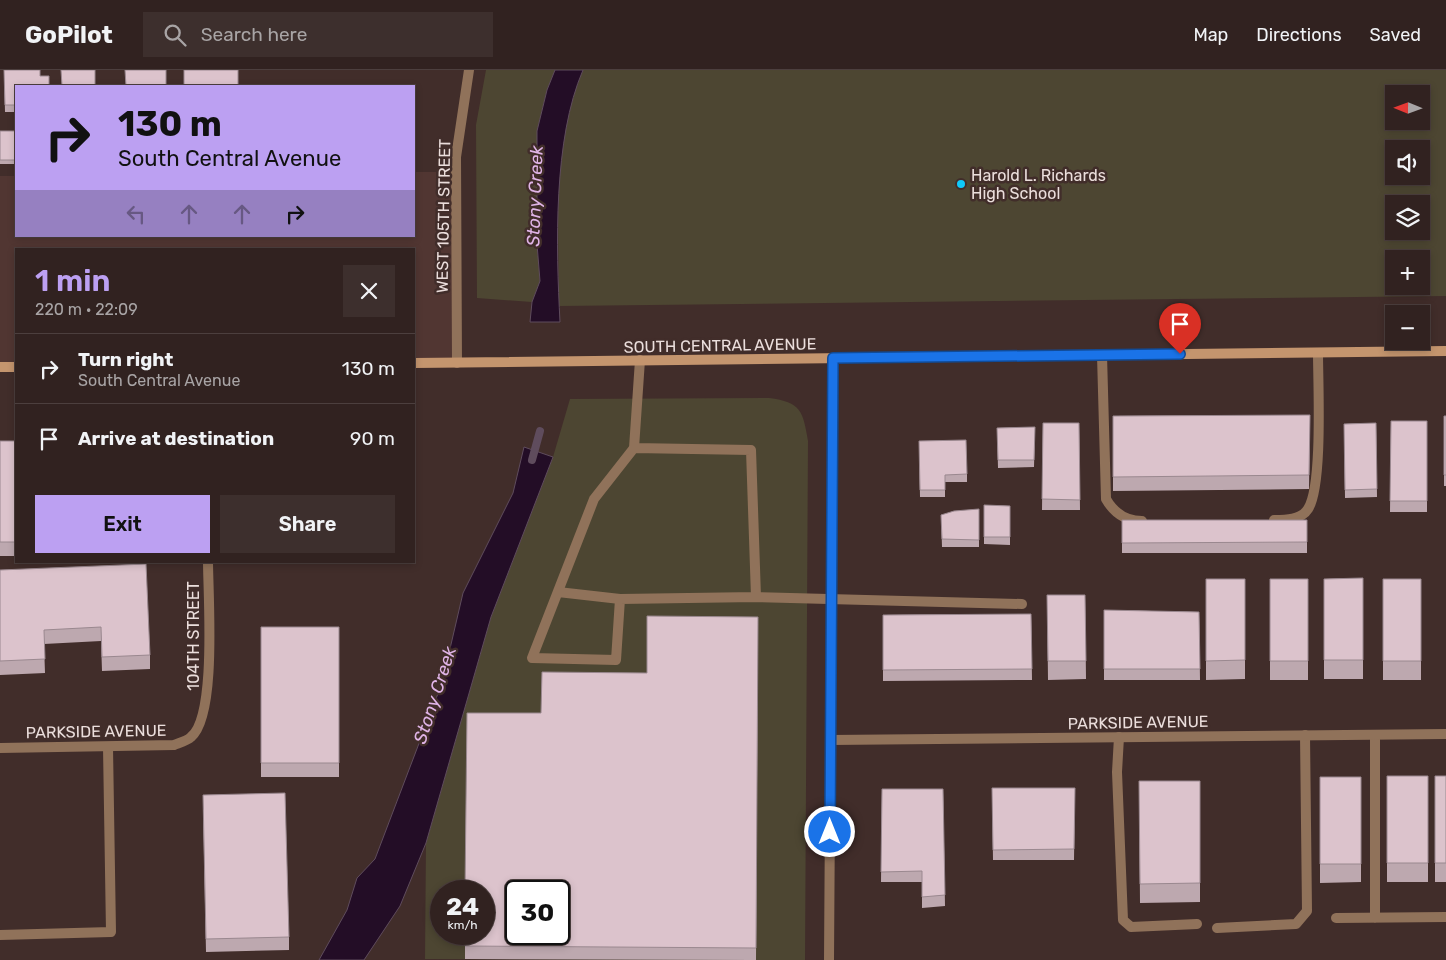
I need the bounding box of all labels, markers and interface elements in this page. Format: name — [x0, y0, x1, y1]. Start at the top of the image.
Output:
search box — [143, 12, 493, 57]
text: GoPilot — [25, 21, 113, 49]
icon: search — [161, 21, 189, 49]
text: Search here — [201, 23, 307, 46]
text: Map — [1193, 24, 1228, 46]
text: Directions — [1256, 24, 1342, 46]
text: Saved — [1370, 24, 1421, 46]
north arrow — [1385, 85, 1430, 130]
map controls — [1385, 85, 1430, 350]
text: 130 m — [118, 103, 222, 145]
icon: right — [35, 105, 100, 170]
street label: WEST 105TH STREET — [433, 139, 454, 293]
button: sound — [1385, 140, 1430, 185]
water label: Stony Creek — [522, 144, 548, 247]
text: South Central Avenue — [118, 145, 341, 172]
place label: Harold L. Richards High School — [971, 166, 1106, 203]
marker: Harold L. Richards High School — [955, 178, 967, 190]
button: layers — [1385, 195, 1430, 240]
icon: left — [122, 200, 150, 228]
icon: ahead — [175, 200, 203, 228]
icon: ahead — [228, 200, 256, 228]
icon: right — [281, 200, 309, 228]
button: + — [1385, 250, 1430, 295]
text: 1 min — [35, 263, 110, 299]
button: close — [343, 265, 395, 317]
text: 220 m · 22:09 — [35, 300, 138, 319]
pin — [1159, 303, 1201, 354]
button: − — [1385, 305, 1430, 350]
icon: arrive — [1166, 310, 1194, 338]
street label: SOUTH CENTRAL AVENUE — [623, 334, 817, 357]
text: Turn right — [78, 348, 173, 371]
icon: right — [35, 355, 63, 383]
text: 130 m — [342, 357, 395, 380]
text: South Central Avenue — [78, 371, 240, 390]
icon: arrive — [35, 425, 63, 453]
text: Arrive at destination — [78, 427, 274, 450]
text: 90 m — [350, 427, 395, 450]
button: Exit — [35, 495, 210, 553]
button: Share — [220, 495, 395, 553]
street label: 104TH STREET — [184, 581, 203, 691]
water label: Stony Creek — [409, 643, 461, 746]
street label: PARKSIDE AVENUE — [1067, 712, 1209, 733]
street label: PARKSIDE AVENUE — [25, 721, 167, 742]
position arrow — [803, 805, 855, 857]
speed limit sign: 30 — [505, 880, 570, 945]
text: 24 — [446, 892, 479, 921]
text: km/h — [448, 918, 477, 932]

